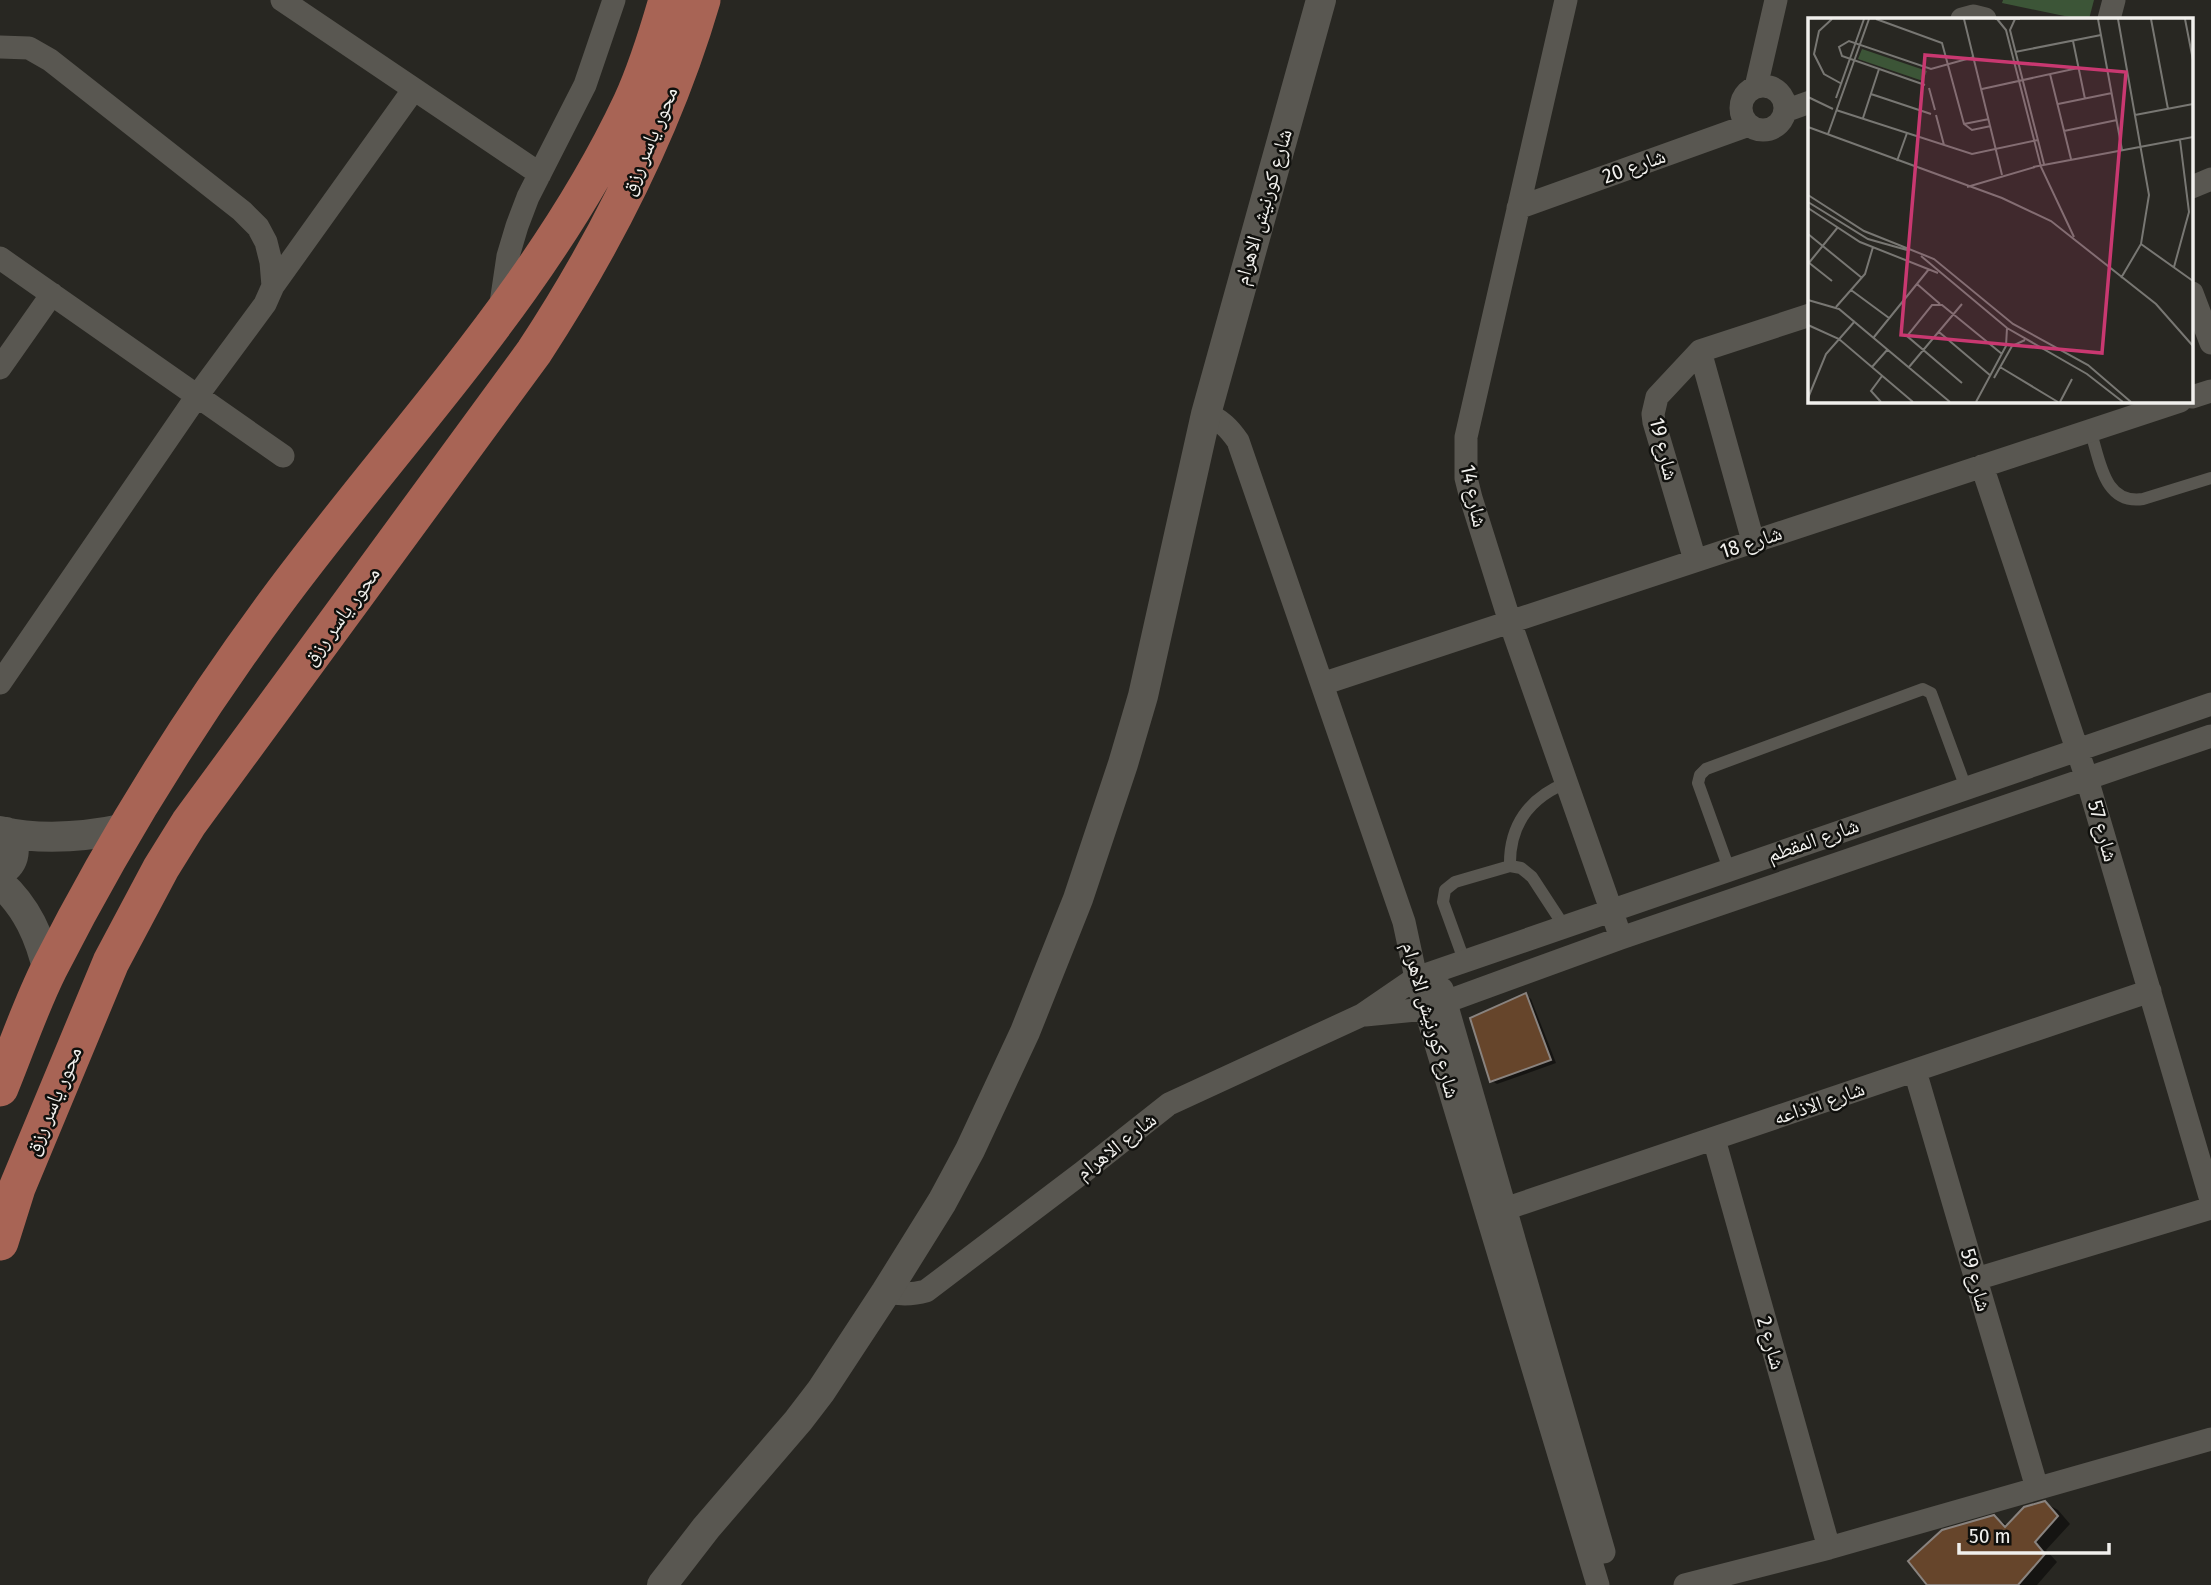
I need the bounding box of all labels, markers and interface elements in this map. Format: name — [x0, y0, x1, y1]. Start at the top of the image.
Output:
inset map — [1808, 18, 2194, 402]
street label: محور ياسر رزق — [614, 83, 684, 199]
street label: شارع كورنيش الاهرام — [1228, 126, 1299, 288]
street label: شارع 20 — [1599, 143, 1669, 189]
street label: شارع 19 — [1644, 415, 1684, 483]
street label: شارع 14 — [1455, 462, 1493, 530]
street label: شارع 18 — [1717, 520, 1785, 564]
street label: محور ياسر رزق — [296, 561, 386, 671]
street label: شارع 57 — [2082, 797, 2124, 865]
street label: شارع المقطم — [1764, 812, 1863, 869]
street label: شارع كورنيش الاهرام — [1395, 939, 1466, 1101]
street label: محور ياسر رزق — [18, 1043, 88, 1159]
street label: شارع الاذاعه — [1770, 1075, 1868, 1131]
street label: شارع الاهرام — [1071, 1106, 1162, 1186]
street label: شارع 59 — [1955, 1245, 1997, 1315]
street label: شارع 2 — [1751, 1313, 1791, 1373]
scale bar — [1959, 1512, 2110, 1556]
text: 50 m — [1969, 1523, 2011, 1549]

